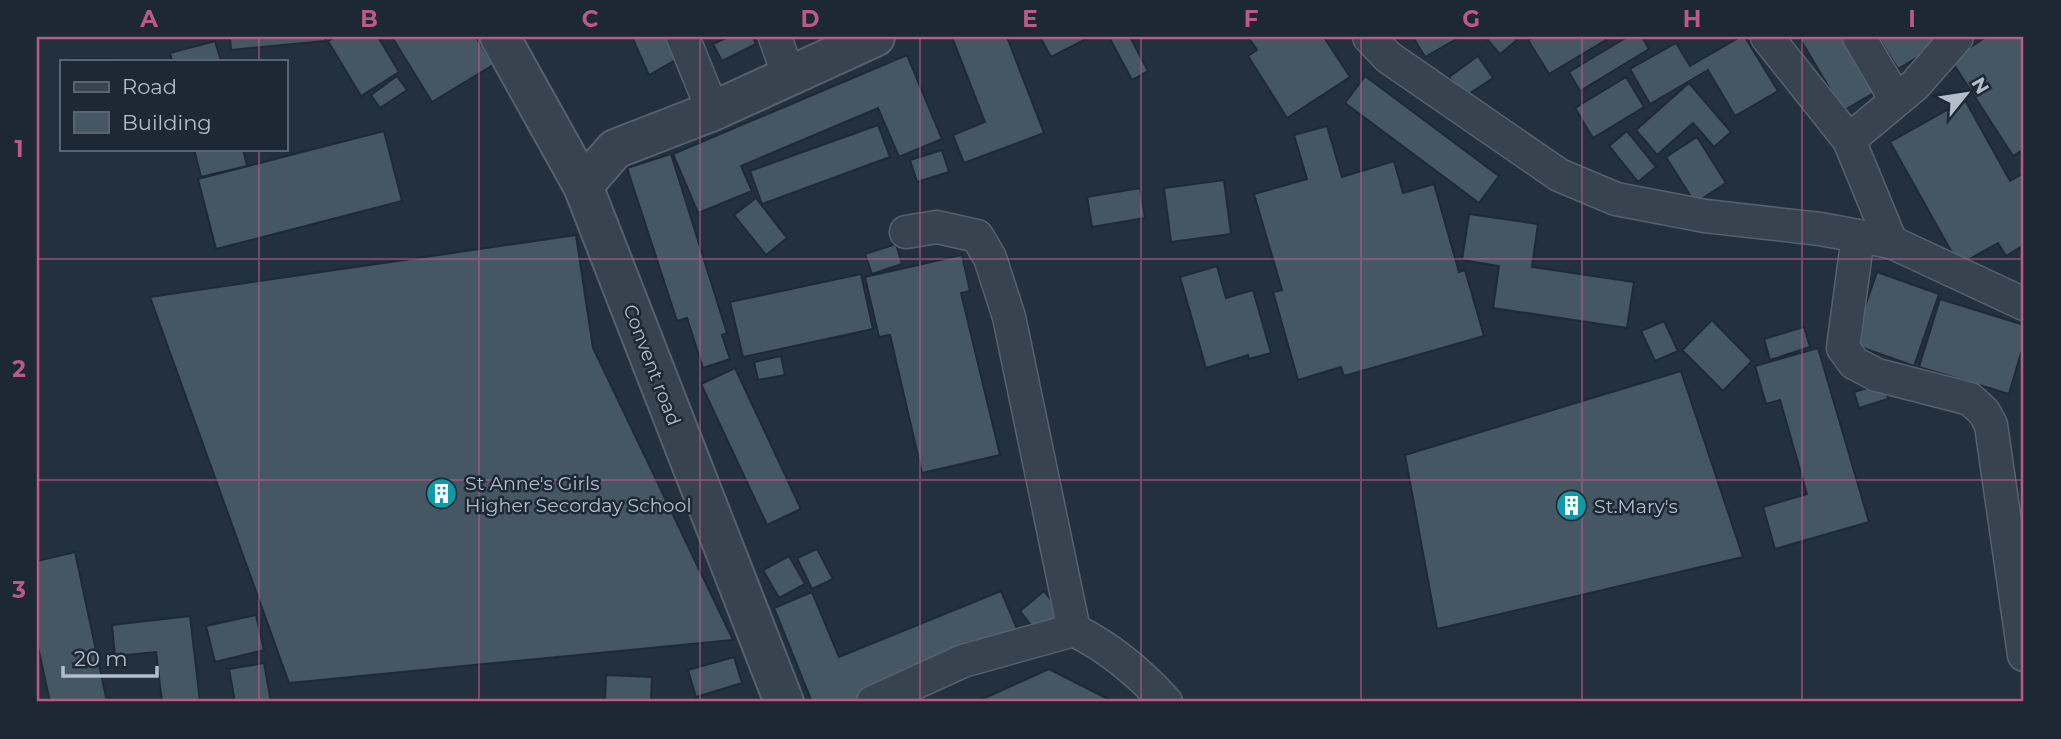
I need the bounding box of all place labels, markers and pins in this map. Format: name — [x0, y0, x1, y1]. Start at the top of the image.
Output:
place label: St Anne's Girls Higher Secorday School — [465, 472, 692, 517]
building icon: St Anne's Girls Higher Secorday School — [425, 477, 459, 511]
building icon: St.Mary's — [1554, 489, 1588, 523]
place label: St.Mary's — [1594, 495, 1678, 518]

